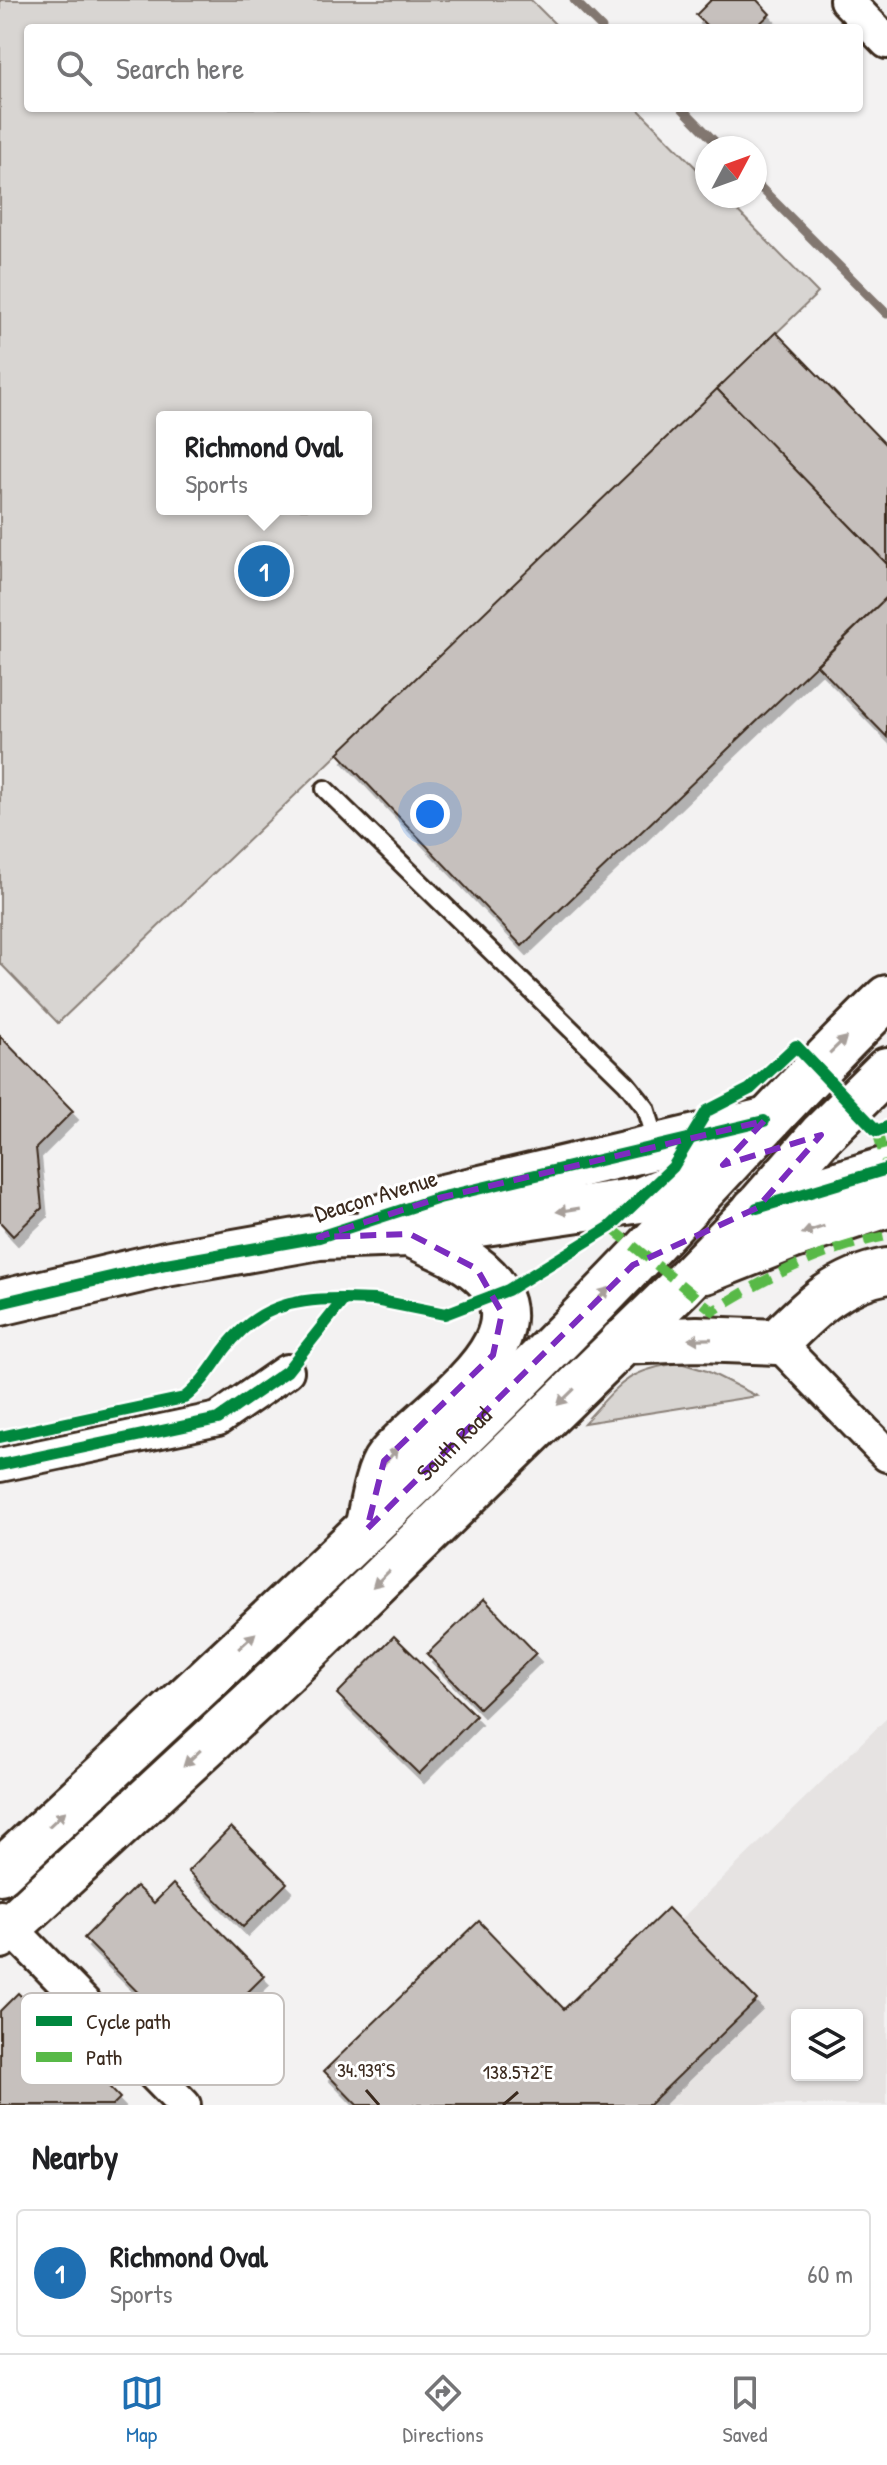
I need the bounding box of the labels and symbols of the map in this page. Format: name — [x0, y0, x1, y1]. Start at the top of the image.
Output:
north arrow — [695, 136, 767, 208]
pin: 1 — [238, 541, 290, 601]
your location — [410, 794, 450, 834]
one-way arrow — [828, 1037, 847, 1055]
street label: Deacon Avenue — [311, 1161, 441, 1229]
one-way arrow — [556, 1205, 581, 1217]
one-way arrow — [801, 1224, 825, 1236]
one-way arrow — [591, 1288, 610, 1306]
one-way arrow — [687, 1333, 712, 1345]
one-way arrow — [557, 1387, 576, 1406]
street label: South Road — [409, 1399, 498, 1488]
one-way arrow — [383, 1446, 400, 1467]
one-way arrow — [372, 1569, 391, 1588]
one-way arrow — [237, 1633, 256, 1651]
one-way arrow — [183, 1749, 202, 1767]
one-way arrow — [47, 1810, 66, 1828]
legend — [20, 1993, 284, 2085]
text: Cycle path — [86, 2006, 170, 2036]
text: Path — [86, 2042, 122, 2072]
text: 34.939°S — [337, 2056, 395, 2083]
text: 138.572°E — [483, 2058, 553, 2085]

